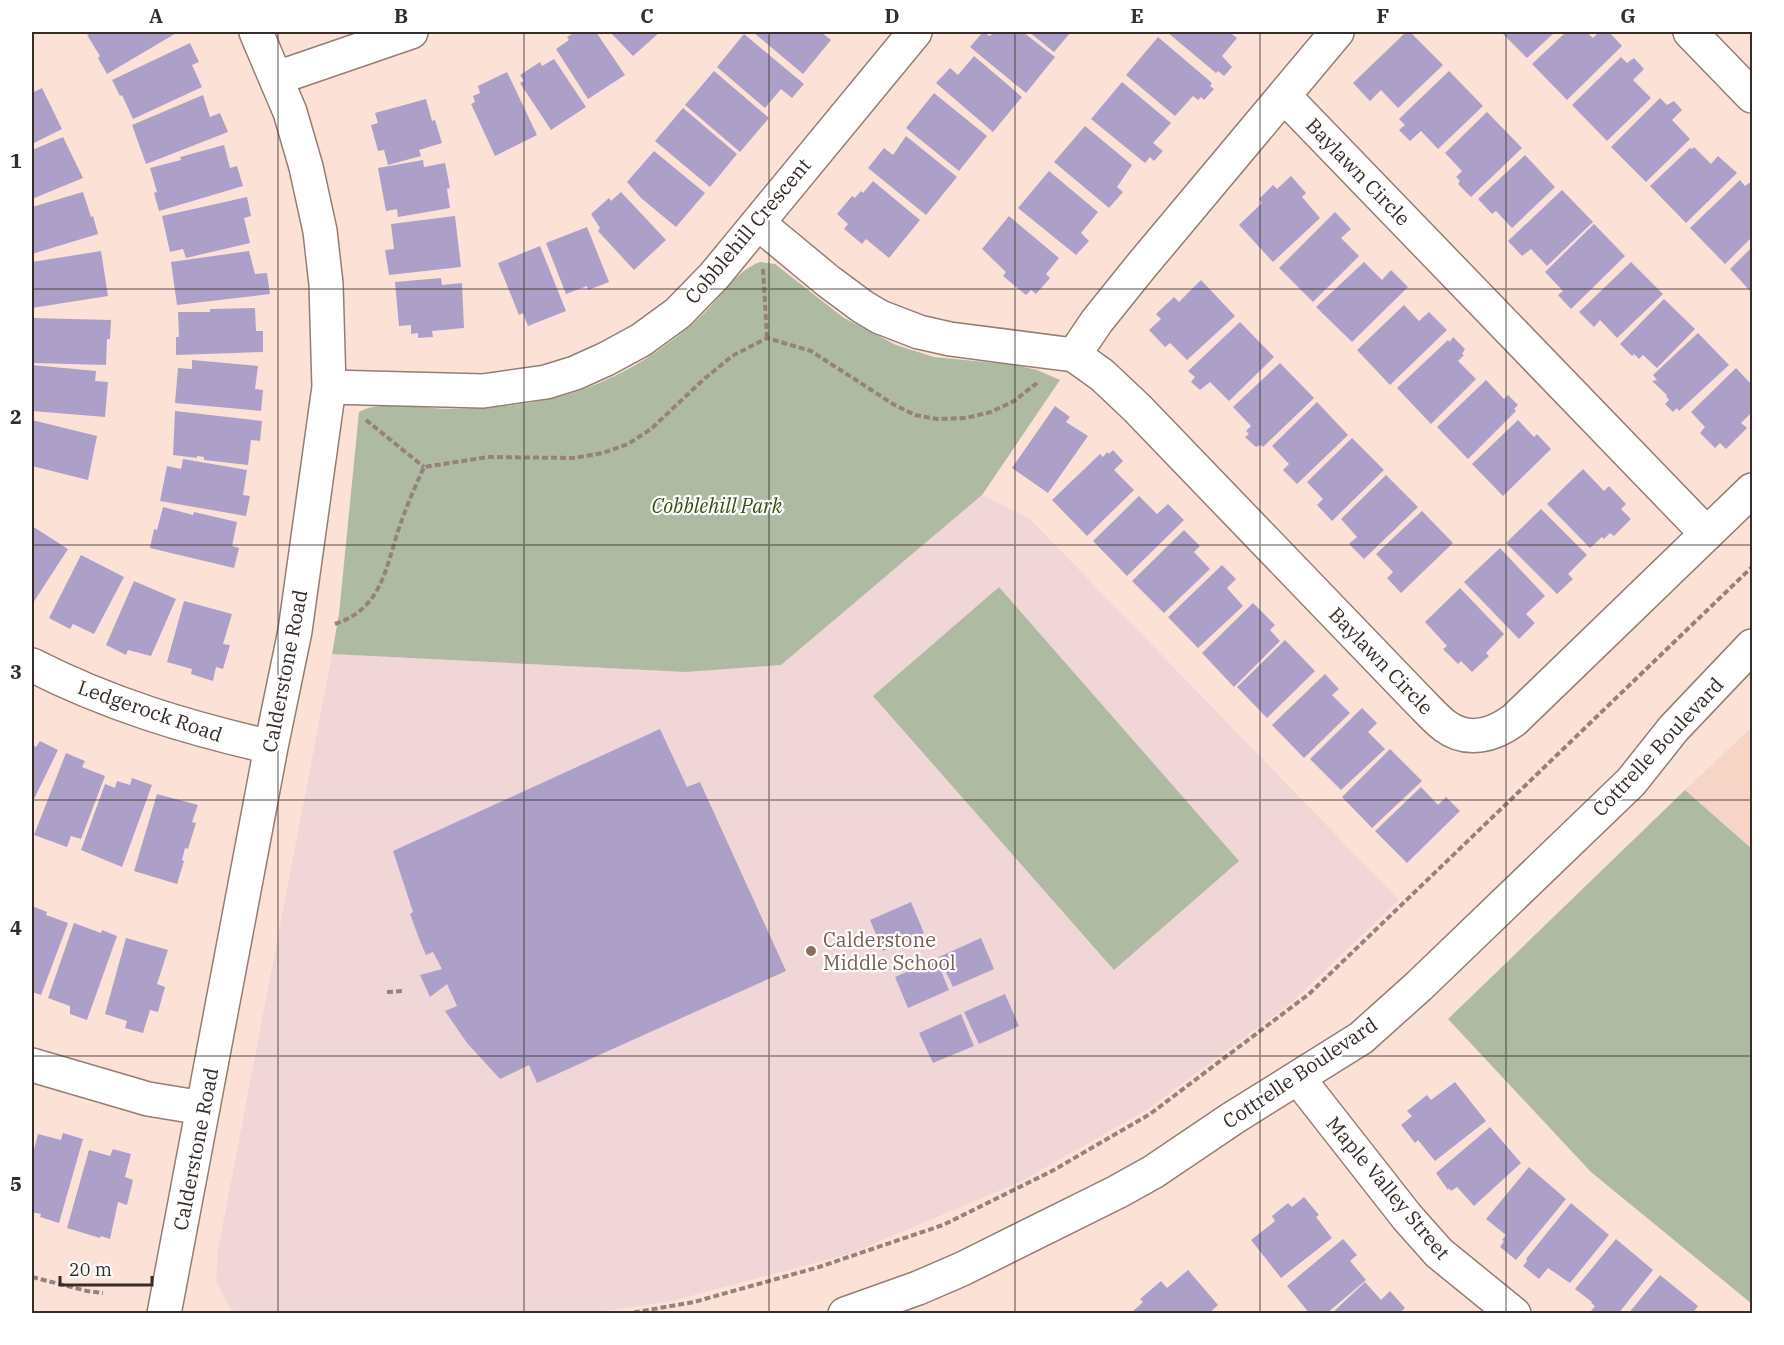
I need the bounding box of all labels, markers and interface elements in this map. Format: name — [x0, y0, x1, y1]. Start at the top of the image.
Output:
text: A — [149, 2, 163, 29]
text: B — [394, 2, 408, 29]
text: C — [640, 2, 654, 29]
text: D — [884, 2, 900, 29]
text: E — [1130, 2, 1144, 29]
text: F — [1377, 2, 1389, 29]
text: G — [1620, 2, 1636, 29]
street label: Baylawn Circle — [1300, 112, 1417, 231]
text: 1 — [10, 147, 22, 174]
street label: Cobblehill Crescent — [679, 152, 817, 309]
text: 2 — [10, 403, 22, 430]
park label: Cobblehill Park — [652, 492, 783, 519]
street label: Calderstone Road — [255, 587, 314, 755]
street label: Baylawn Circle — [1323, 601, 1440, 720]
text: 3 — [10, 658, 22, 685]
street label: Cottrelle Boulevard — [1586, 671, 1729, 822]
street label: Ledgerock Road — [74, 673, 226, 748]
text: 4 — [10, 914, 22, 941]
place label: Calderstone Middle School — [823, 926, 956, 976]
marker: Calderstone Middle School — [804, 944, 818, 958]
street label: Cottrelle Boulevard — [1217, 1011, 1382, 1134]
street label: Calderstone Road — [166, 1065, 225, 1233]
street label: Maple Valley Street — [1321, 1110, 1456, 1265]
text: 5 — [10, 1170, 22, 1197]
scale bar — [60, 1249, 152, 1287]
text: 20 m — [69, 1258, 112, 1281]

